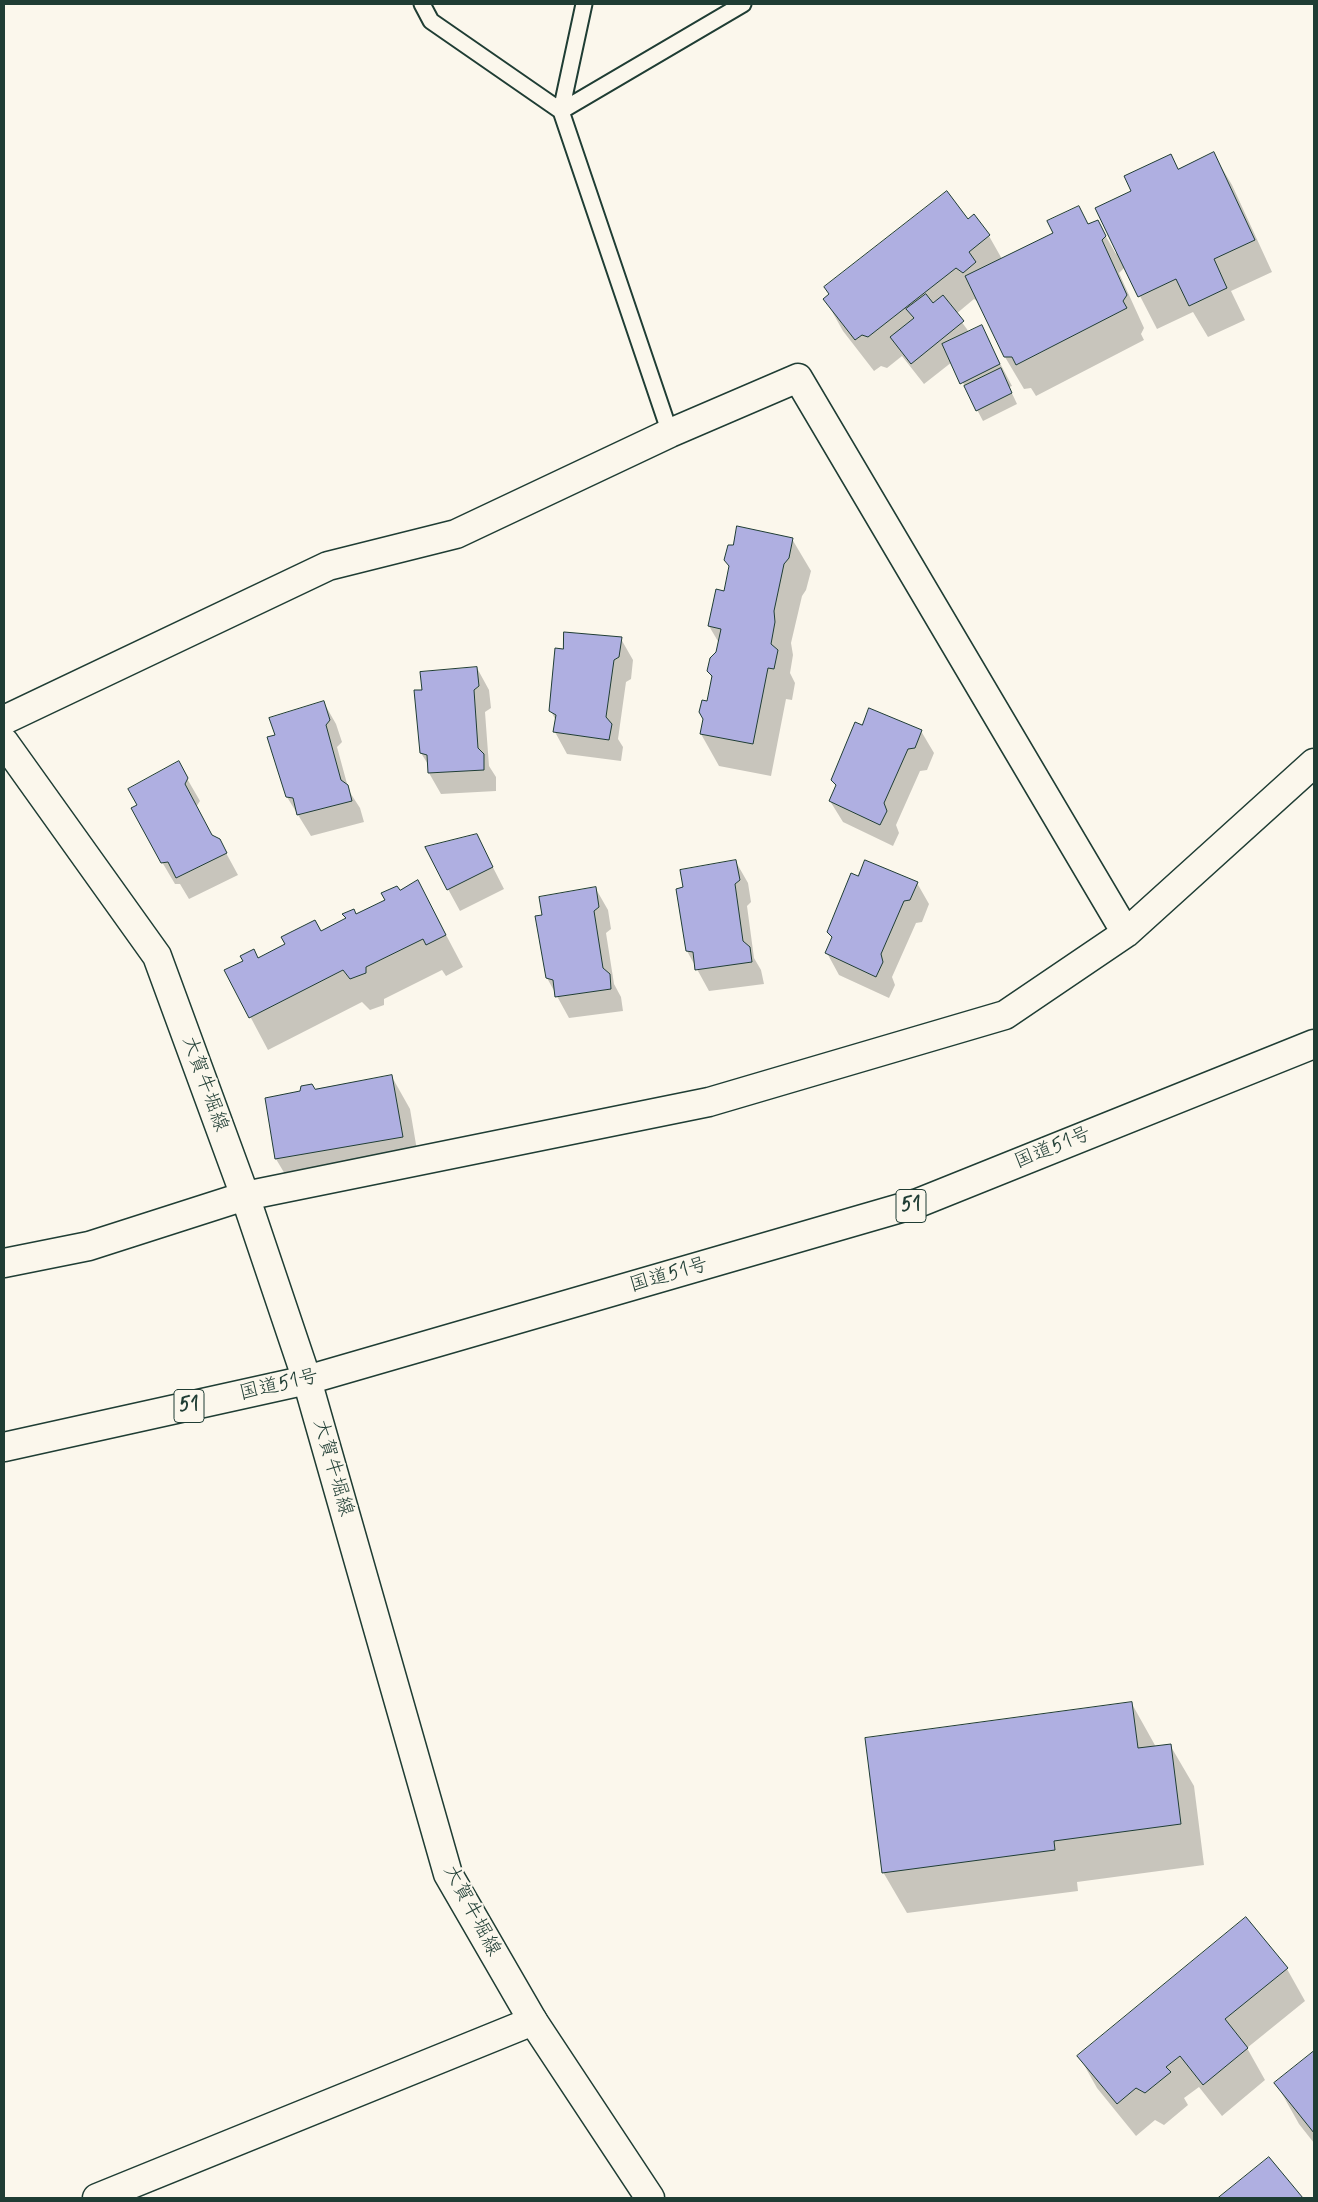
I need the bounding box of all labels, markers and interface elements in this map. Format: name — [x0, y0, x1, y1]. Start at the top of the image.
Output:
street label: 大賀牛堀線 — [176, 1033, 232, 1135]
street label: 国道51号 — [1011, 1123, 1095, 1175]
road number: 51 — [896, 1190, 926, 1222]
street label: 国道51号 — [627, 1253, 711, 1299]
street label: 国道51号 — [237, 1365, 321, 1407]
road number: 51 — [174, 1390, 204, 1422]
street label: 大賀牛堀線 — [307, 1417, 357, 1519]
street label: 大賀牛堀線 — [437, 1861, 505, 1961]

